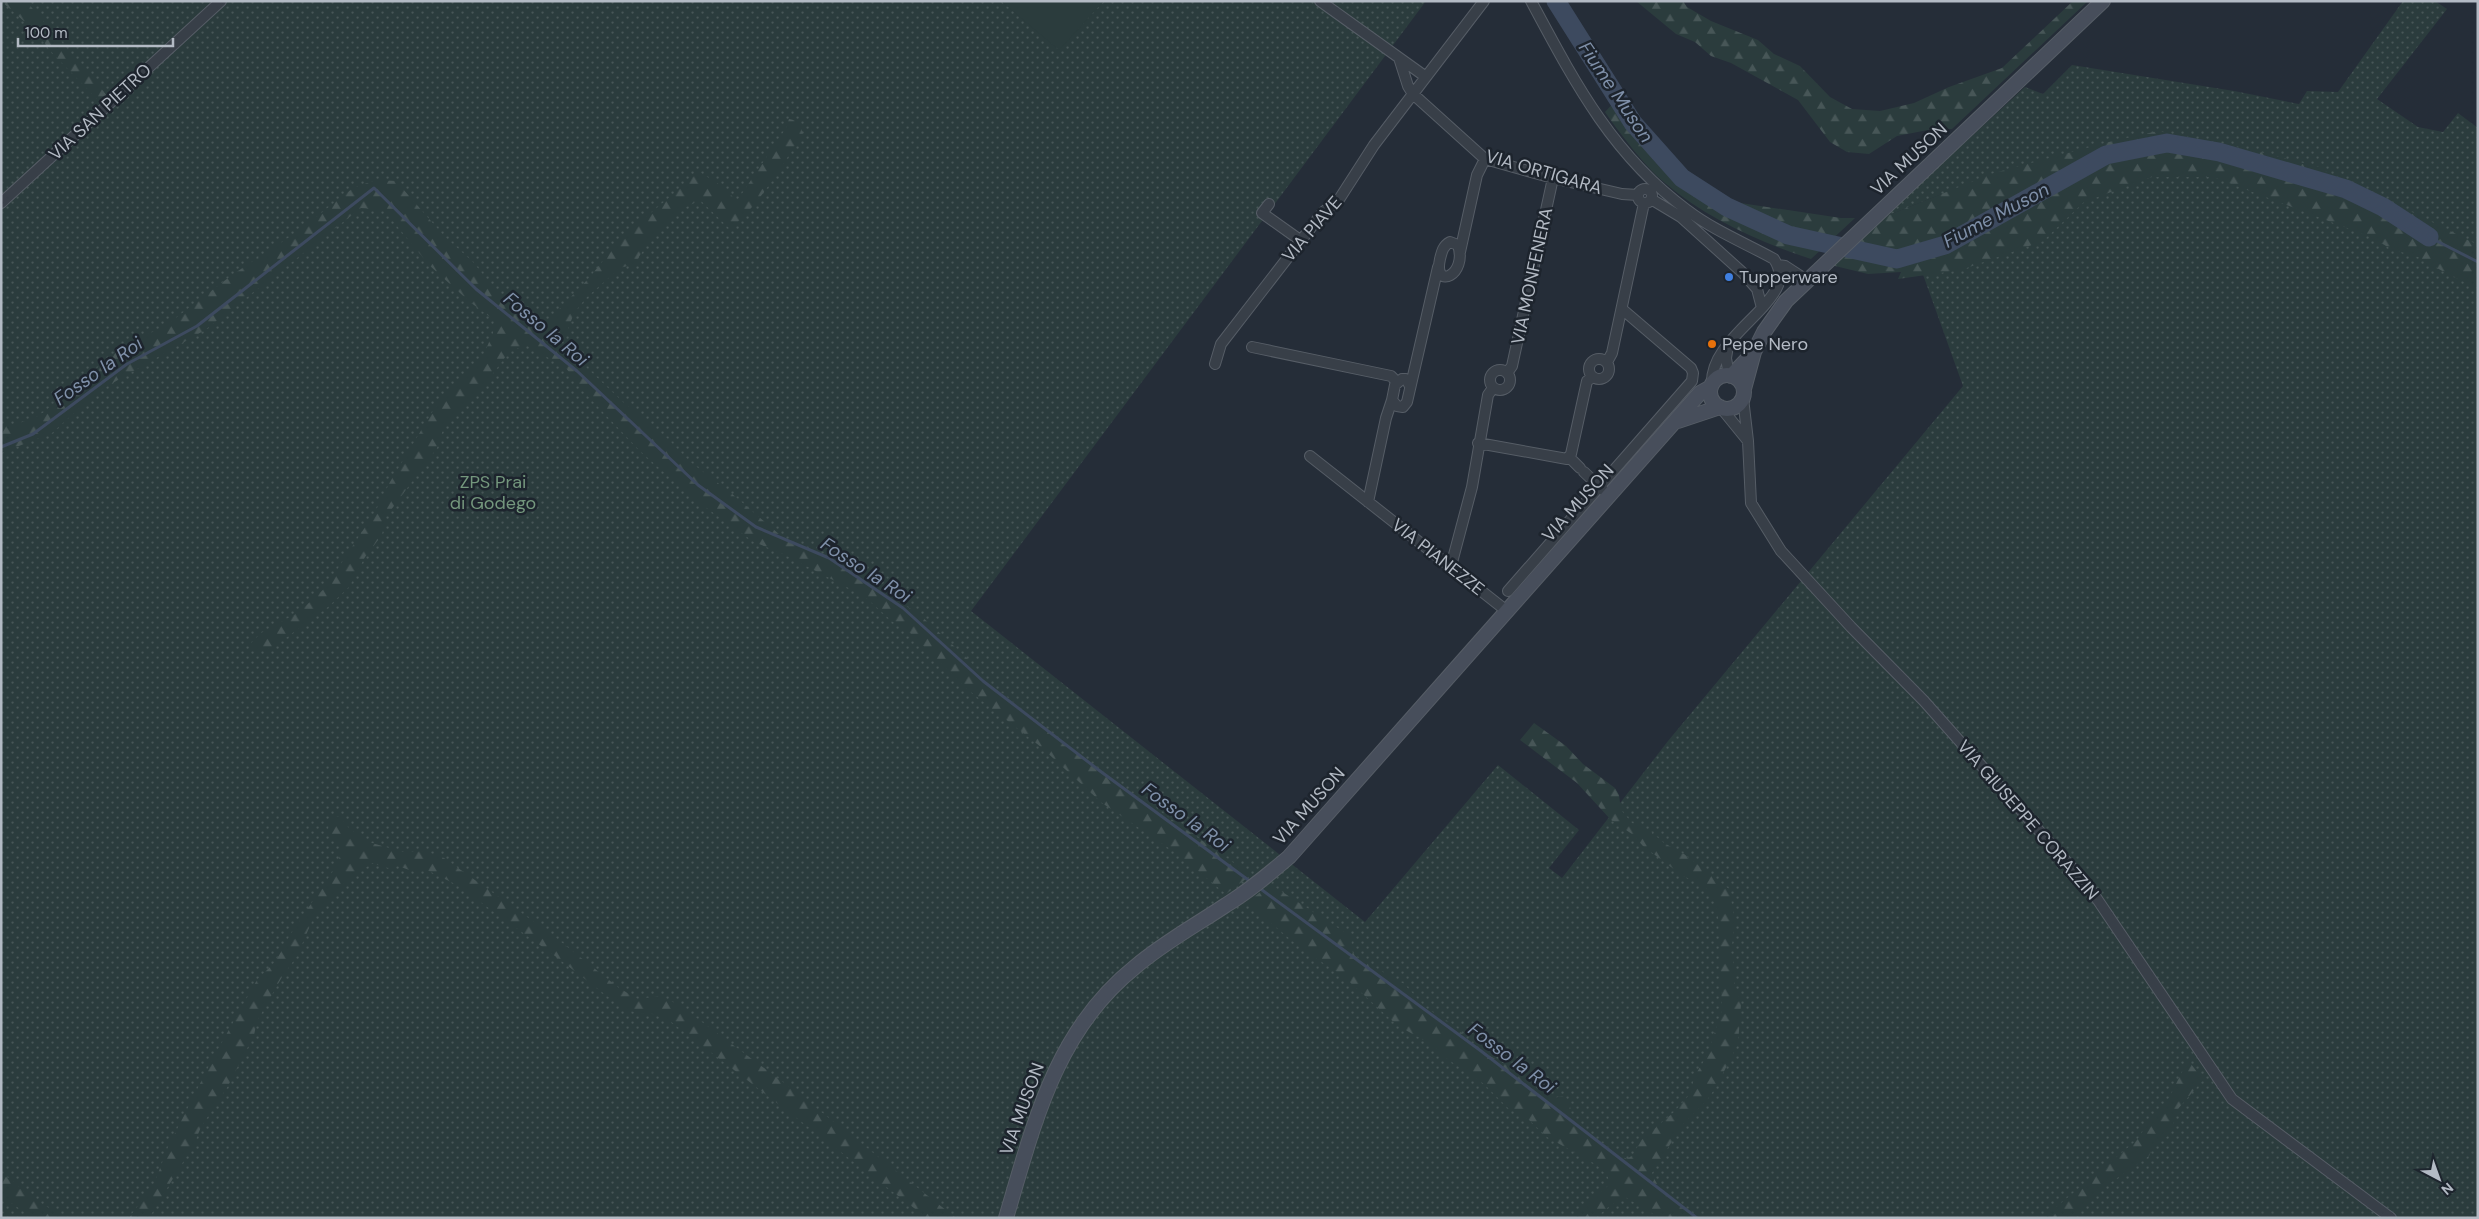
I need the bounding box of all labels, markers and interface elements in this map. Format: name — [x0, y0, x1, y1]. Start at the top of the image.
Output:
scale bar — [18, 15, 172, 47]
text: 100 m — [25, 23, 68, 43]
water label: Fiume Muson — [1573, 37, 1659, 148]
street label: VIA SAN PIETRO — [43, 58, 157, 166]
street label: VIA MUSON — [1865, 117, 1953, 201]
street label: VIA ORTIGARA — [1483, 144, 1605, 200]
water label: Fiume Muson — [1939, 176, 2054, 253]
street label: VIA PIAVE — [1277, 191, 1347, 267]
street label: VIA MONFENERA — [1506, 205, 1558, 347]
place label: Tupperware — [1739, 265, 1838, 289]
marker: Tupperware — [1723, 271, 1735, 283]
water label: Fosso la Roi — [498, 286, 594, 372]
water label: Fosso la Roi — [49, 331, 148, 411]
place label: Pepe Nero — [1722, 332, 1808, 356]
marker: Pepe Nero — [1706, 338, 1718, 350]
street label: VIA MUSON — [1537, 459, 1619, 547]
park label: ZPS Prai di Godego — [450, 470, 536, 515]
street label: VIA PIANEZZE — [1387, 513, 1489, 601]
water label: Fosso la Roi — [816, 531, 916, 609]
street label: VIA GIUSEPPE CORAZZIN — [1952, 735, 2104, 905]
street label: VIA MUSON — [1268, 762, 1350, 850]
water label: Fosso la Roi — [1137, 777, 1235, 858]
water label: Fosso la Roi — [1463, 1017, 1561, 1099]
street label: VIA MUSON — [994, 1059, 1050, 1159]
north arrow — [2414, 1154, 2464, 1204]
text: N — [2438, 1179, 2457, 1199]

